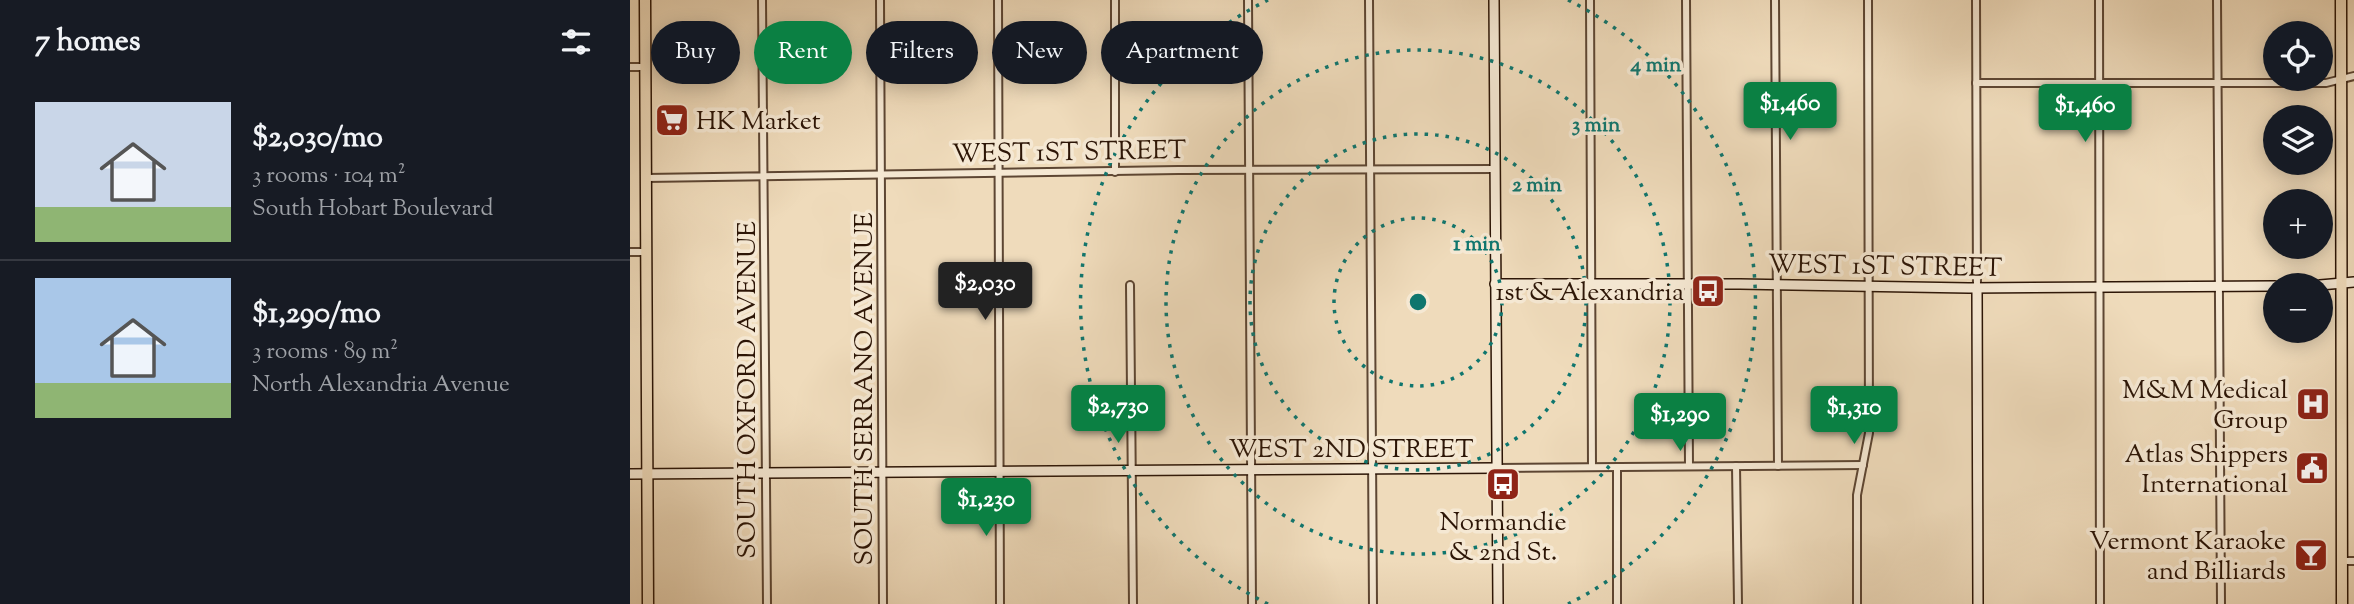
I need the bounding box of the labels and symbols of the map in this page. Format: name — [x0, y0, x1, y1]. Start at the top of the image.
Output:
text: 4 min — [1630, 51, 1682, 81]
pin: $1,460 — [1733, 82, 1847, 142]
pin: $1,460 — [2028, 85, 2142, 144]
supermarket icon: HK Market — [653, 101, 691, 139]
place label: HK Market — [696, 104, 821, 141]
text: 3 min — [1572, 111, 1621, 141]
street label: WEST 1ST STREET — [952, 133, 1186, 174]
text: 2 min — [1512, 171, 1563, 201]
street label: SOUTH SERRANO AVENUE — [847, 212, 884, 566]
street label: SOUTH OXFORD AVENUE — [730, 221, 767, 559]
text: 1 min — [1453, 230, 1501, 260]
street label: WEST 1ST STREET — [1768, 247, 2002, 288]
pin: $2,030 — [928, 262, 1042, 322]
bus stop icon: 1st & Alexandria — [1689, 272, 1727, 310]
place label: 1st & Alexandria — [1495, 275, 1684, 312]
centre of rings — [1406, 290, 1430, 314]
place label: M&M Medical Group — [2122, 373, 2288, 440]
hospital icon: M&M Medical Group — [2294, 385, 2332, 423]
pin: $2,730 — [1061, 386, 1175, 445]
pin: $1,310 — [1797, 386, 1911, 446]
pin: $1,290 — [1623, 393, 1737, 453]
street label: WEST 2ND STREET — [1228, 432, 1474, 469]
place label: Atlas Shippers International — [2125, 437, 2288, 504]
public building icon: Atlas Shippers International — [2293, 449, 2331, 487]
bus stop icon: Normandie & 2nd St. — [1484, 465, 1522, 503]
pin: $1,230 — [929, 478, 1043, 538]
place label: Normandie & 2nd St. — [1439, 505, 1567, 572]
place label: Vermont Karaoke and Billiards — [2089, 524, 2286, 591]
bar icon: Vermont Karaoke and Billiards — [2292, 536, 2330, 574]

